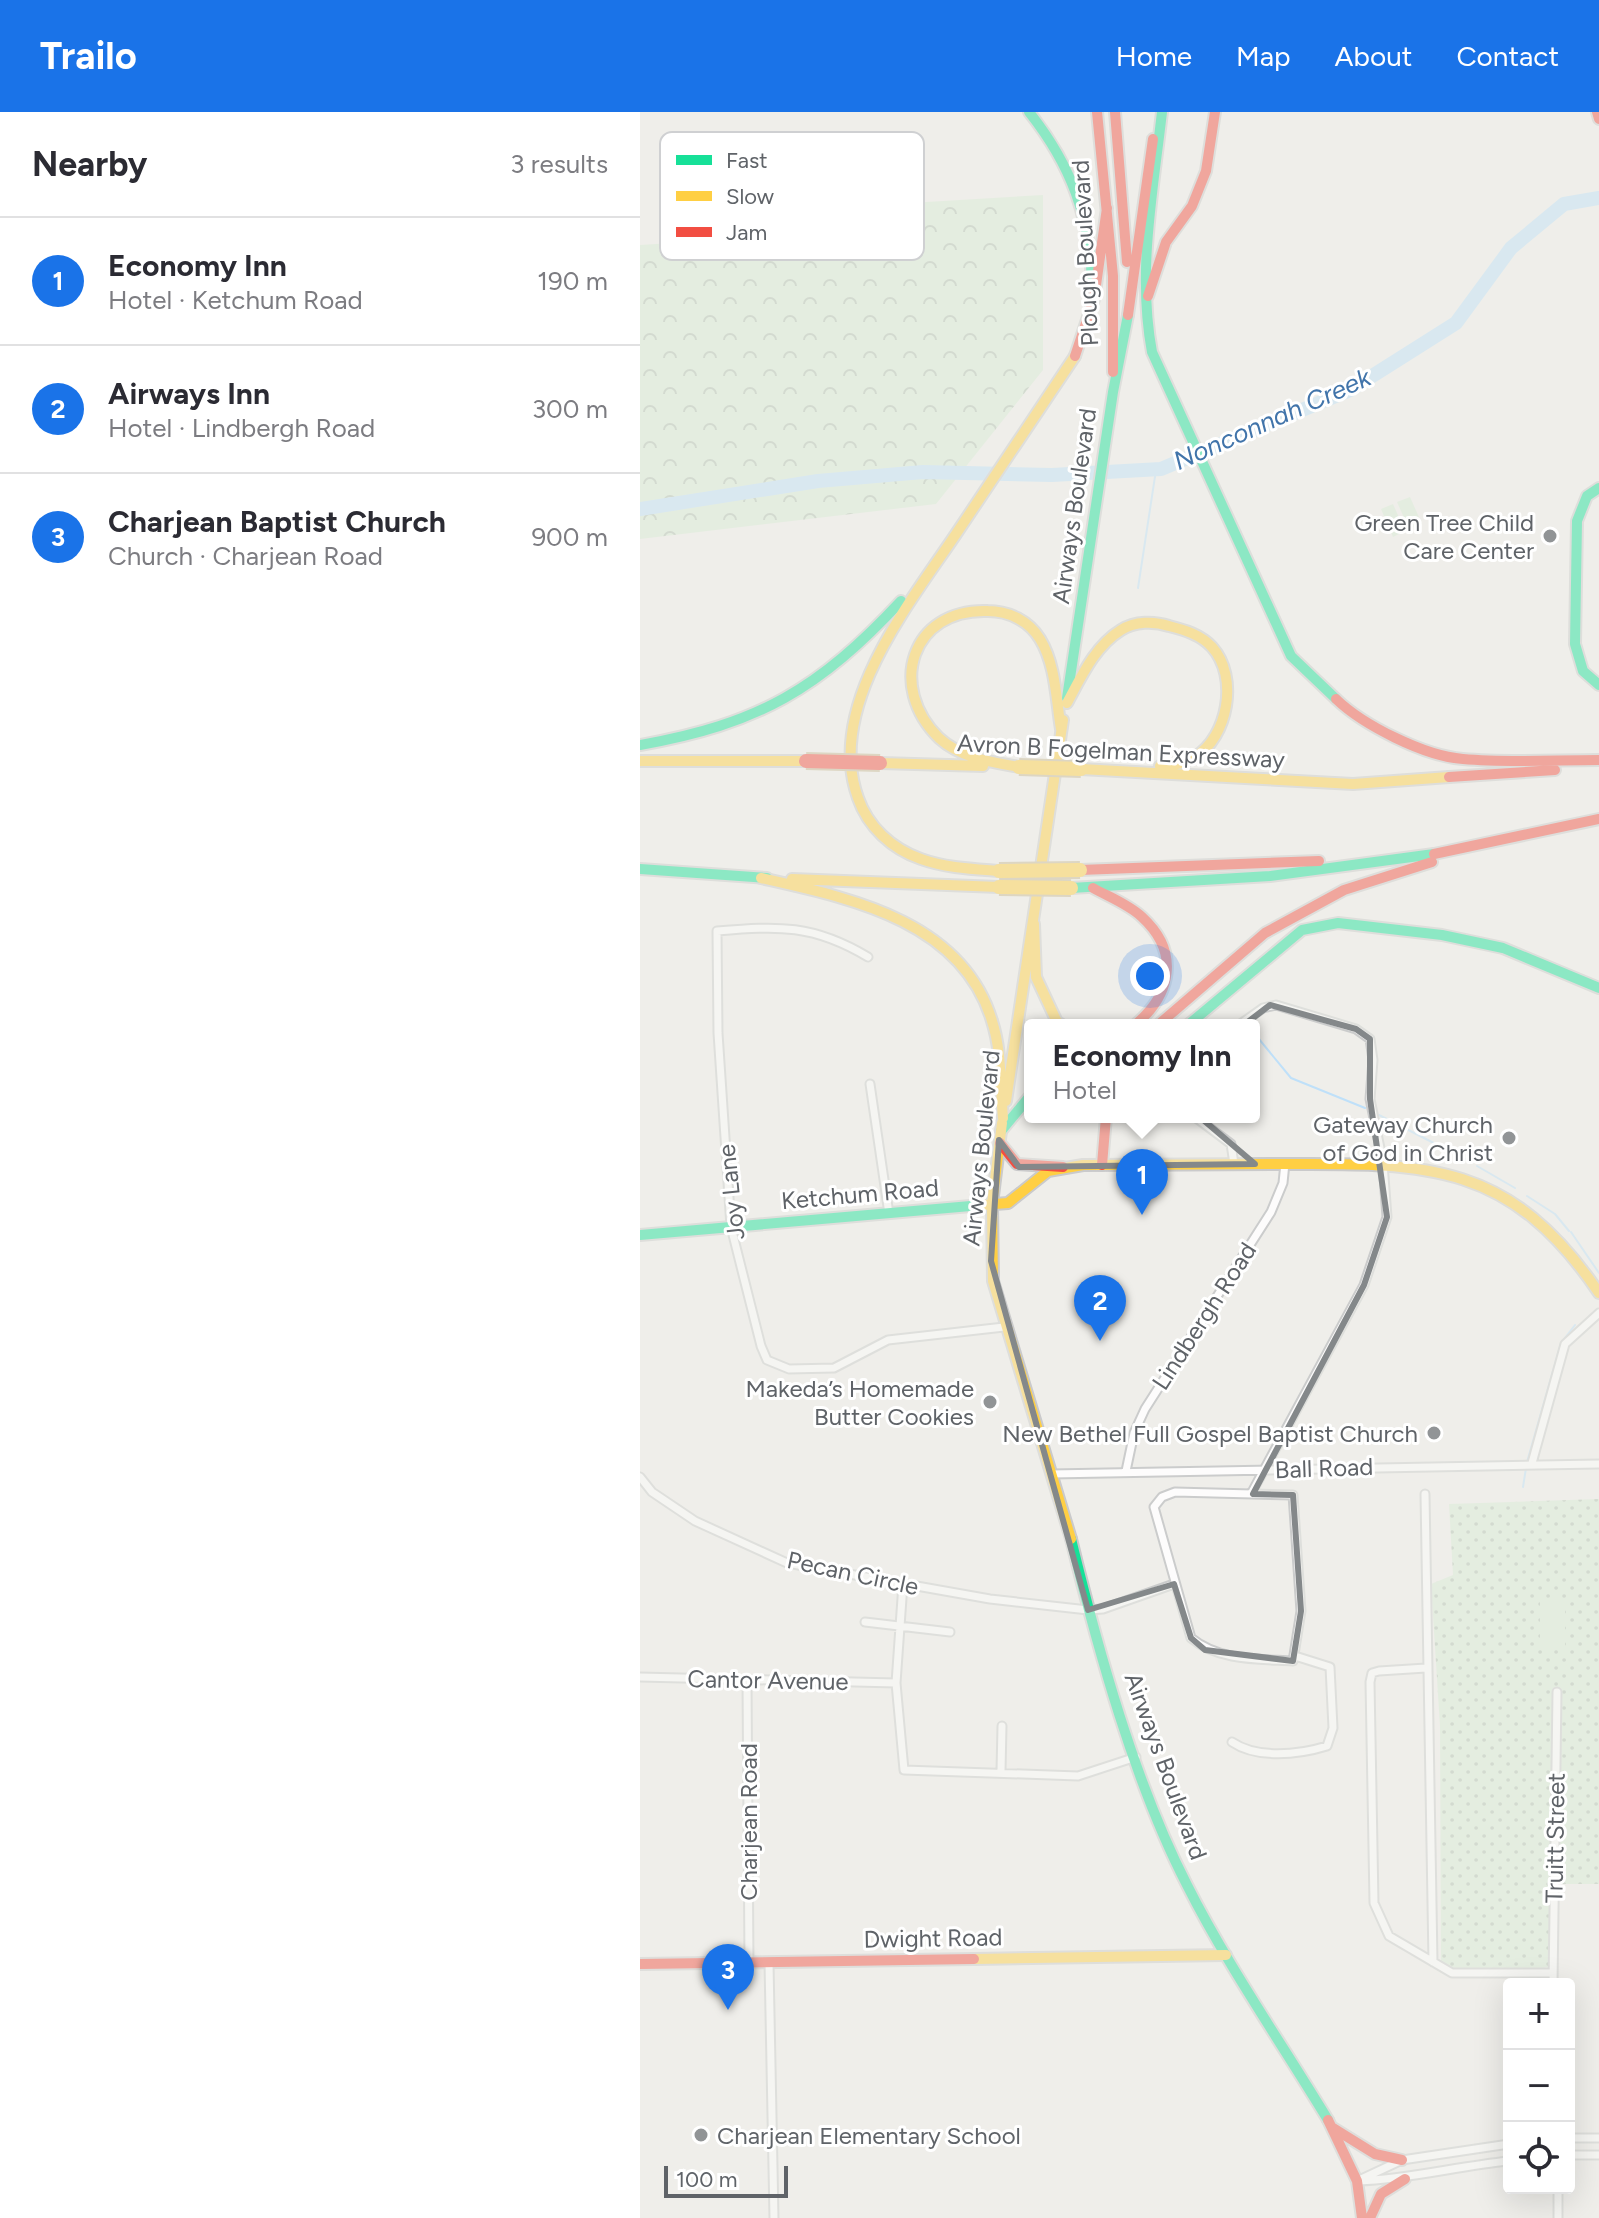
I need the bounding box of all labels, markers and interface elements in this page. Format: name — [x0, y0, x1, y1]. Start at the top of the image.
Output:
text: Trailo — [40, 33, 137, 79]
text: Home — [1116, 39, 1192, 73]
text: Map — [1236, 39, 1291, 73]
text: About — [1335, 39, 1412, 73]
text: Contact — [1456, 39, 1559, 73]
legend — [660, 132, 924, 260]
text: Nearby — [32, 144, 147, 185]
text: Fast — [726, 147, 768, 174]
text: 3 results — [510, 148, 608, 180]
street label: Plough Boulevard — [1066, 159, 1104, 347]
text: Slow — [726, 183, 775, 210]
text: Jam — [726, 219, 767, 246]
text: Economy Inn — [108, 247, 287, 284]
text: 1 — [53, 265, 63, 297]
text: 190 m — [537, 265, 608, 297]
text: Hotel · Ketchum Road — [108, 284, 363, 316]
water label: Nonconnah Creek — [1168, 361, 1377, 477]
text: Airways Inn — [108, 375, 270, 412]
text: 2 — [50, 393, 66, 425]
text: 300 m — [532, 393, 608, 425]
street label: Airways Boulevard — [1046, 406, 1102, 606]
text: Hotel · Lindbergh Road — [108, 412, 375, 444]
text: Charjean Baptist Church — [108, 503, 446, 540]
place label: Green Tree Child Care Center — [1354, 508, 1534, 565]
text: 3 — [51, 521, 65, 553]
text: 900 m — [531, 521, 608, 553]
marker: Green Tree Child Care Center — [1541, 527, 1559, 545]
text: Church · Charjean Road — [108, 540, 383, 572]
street label: Avron B Fogelman Expressway — [956, 728, 1286, 774]
your location — [1130, 956, 1170, 996]
popup — [1024, 1019, 1260, 1123]
text: Economy Inn — [1053, 1037, 1231, 1074]
street label: Airways Boulevard — [956, 1049, 1006, 1247]
text: Hotel — [1053, 1074, 1117, 1106]
place label: Gateway Church of God in Christ — [1313, 1110, 1493, 1167]
marker: Gateway Church of God in Christ — [1500, 1129, 1518, 1147]
street label: Joy Lane — [712, 1143, 750, 1241]
pin: 1 — [1116, 1149, 1168, 1215]
street label: Ketchum Road — [780, 1173, 940, 1215]
street label: Lindbergh Road — [1146, 1237, 1262, 1395]
pin: 2 — [1074, 1275, 1126, 1341]
place label: Makeda’s Homemade Butter Cookies — [746, 1374, 974, 1431]
marker: Makeda’s Homemade Butter Cookies — [981, 1393, 999, 1411]
place label: New Bethel Full Gospel Baptist Church — [1002, 1419, 1418, 1448]
marker: New Bethel Full Gospel Baptist Church — [1425, 1424, 1443, 1442]
street label: Ball Road — [1274, 1452, 1374, 1484]
street label: Pecan Circle — [785, 1545, 921, 1601]
street label: Cantor Avenue — [687, 1664, 849, 1696]
street label: Airways Boulevard — [1119, 1669, 1213, 1863]
street label: Charjean Road — [734, 1743, 763, 1901]
street label: Truitt Street — [1539, 1773, 1571, 1903]
street label: Dwight Road — [863, 1922, 1003, 1954]
pin: 3 — [702, 1944, 754, 2010]
map controls — [1503, 1978, 1575, 2194]
button: + — [1503, 1978, 1575, 2050]
button: − — [1503, 2050, 1575, 2122]
place label: Charjean Elementary School — [717, 2121, 1021, 2150]
button: locate — [1503, 2122, 1575, 2194]
marker: Charjean Elementary School — [692, 2126, 710, 2144]
scale bar — [664, 2162, 788, 2198]
text: 100 m — [676, 2166, 737, 2193]

